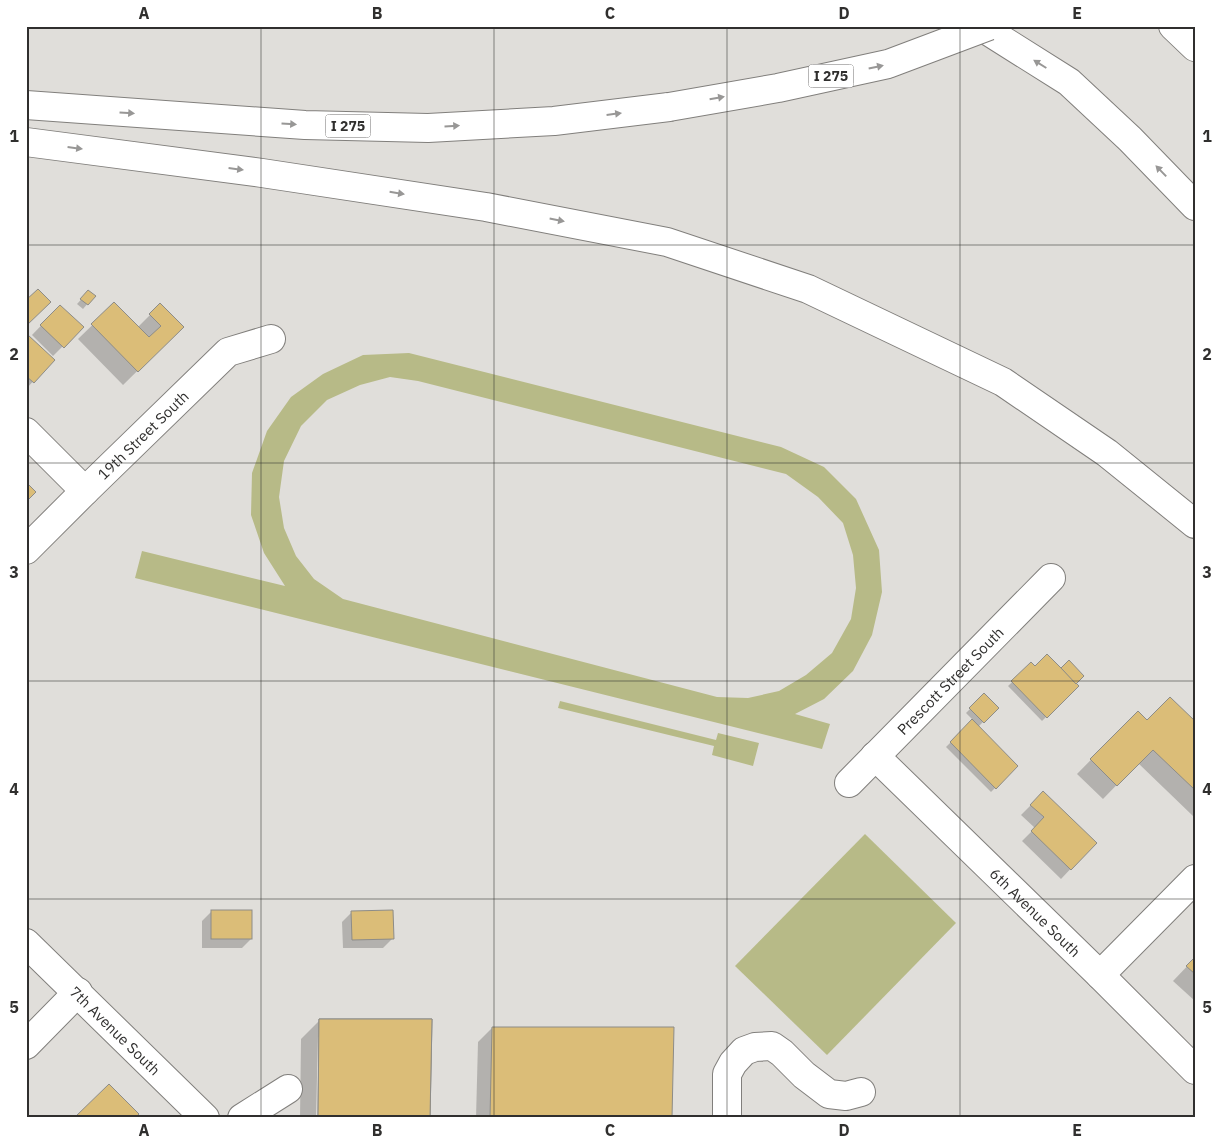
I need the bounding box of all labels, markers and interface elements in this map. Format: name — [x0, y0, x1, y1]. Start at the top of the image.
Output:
text: A — [139, 3, 150, 23]
text: B — [372, 3, 383, 23]
text: C — [605, 3, 615, 23]
text: D — [838, 3, 850, 23]
text: E — [1072, 3, 1082, 23]
one-way arrow — [1033, 59, 1046, 68]
one-way arrow — [868, 63, 884, 71]
road number: I 275 — [808, 64, 854, 88]
one-way arrow — [709, 94, 725, 102]
one-way arrow — [119, 109, 135, 117]
one-way arrow — [606, 110, 622, 118]
road number: I 275 — [326, 114, 370, 138]
one-way arrow — [282, 120, 298, 128]
one-way arrow — [444, 122, 460, 130]
text: 1 — [9, 126, 19, 146]
text: 1 — [1202, 126, 1212, 146]
one-way arrow — [67, 145, 83, 153]
one-way arrow — [228, 165, 244, 173]
one-way arrow — [1155, 165, 1167, 177]
one-way arrow — [389, 189, 405, 197]
one-way arrow — [549, 217, 565, 225]
text: 2 — [9, 344, 19, 364]
text: 2 — [1202, 344, 1212, 364]
street label: 19th Street South — [93, 386, 192, 483]
text: 3 — [9, 562, 19, 582]
text: 3 — [1202, 562, 1212, 582]
street label: Prescott Street South — [893, 622, 1007, 738]
text: 4 — [9, 779, 19, 799]
text: 4 — [1202, 779, 1212, 799]
street label: 6th Avenue South — [986, 864, 1085, 961]
street label: 7th Avenue South — [66, 982, 165, 1079]
text: 5 — [9, 997, 19, 1017]
text: 5 — [1202, 997, 1212, 1017]
text: A — [139, 1120, 150, 1140]
text: B — [372, 1120, 383, 1140]
text: C — [605, 1120, 615, 1140]
text: D — [838, 1120, 850, 1140]
text: E — [1072, 1120, 1082, 1140]

